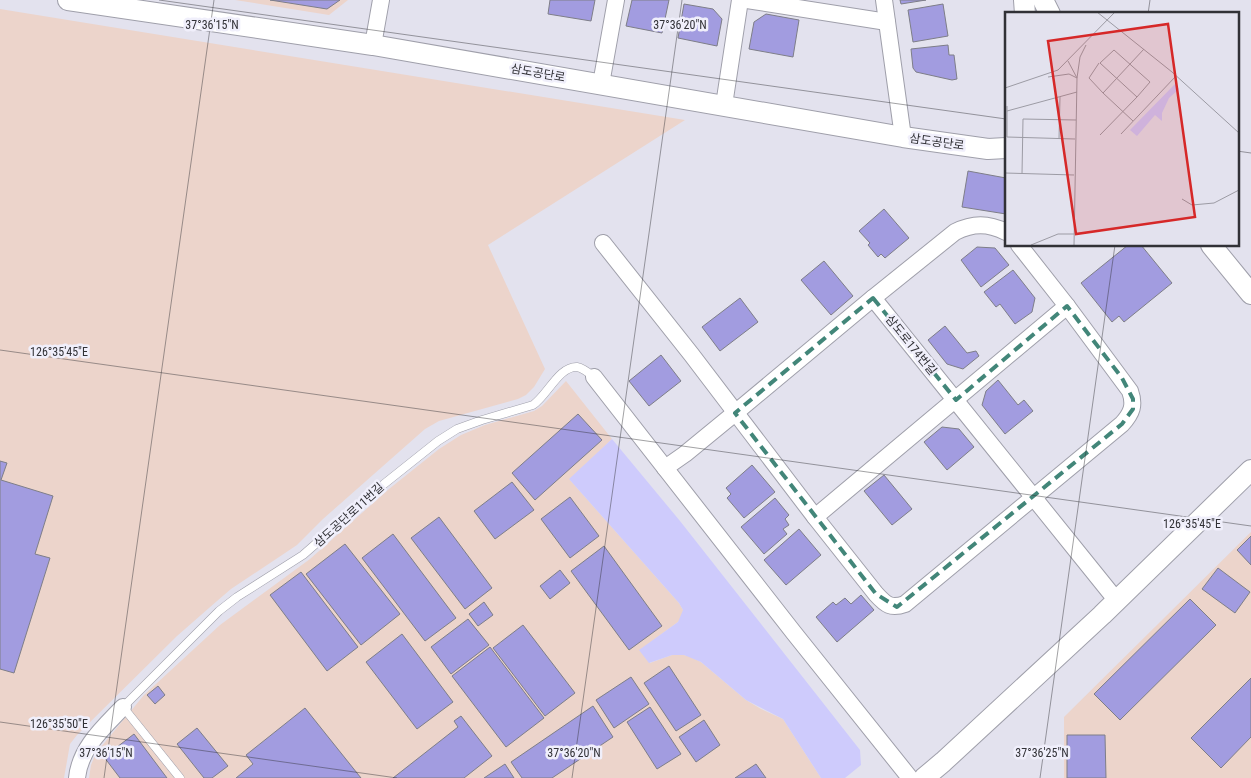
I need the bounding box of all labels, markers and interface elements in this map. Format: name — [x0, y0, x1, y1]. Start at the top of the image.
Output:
inset map — [1005, 12, 1238, 246]
text: 37°36'15"N — [185, 18, 239, 32]
text: 37°36'20"N — [653, 18, 707, 32]
street label: 삼도공단로 — [510, 61, 566, 85]
street label: 삼도공단로 — [909, 131, 965, 153]
street label: 삼도로174번길 — [883, 312, 939, 378]
text: 126°35'45"E — [30, 345, 88, 359]
street label: 삼도공단로11번길 — [311, 480, 387, 550]
text: 126°35'45"E — [1163, 517, 1221, 531]
text: 126°35'50"E — [30, 717, 88, 731]
text: 37°36'15"N — [79, 746, 133, 760]
text: 37°36'20"N — [547, 746, 601, 760]
text: 37°36'25"N — [1015, 746, 1069, 760]

